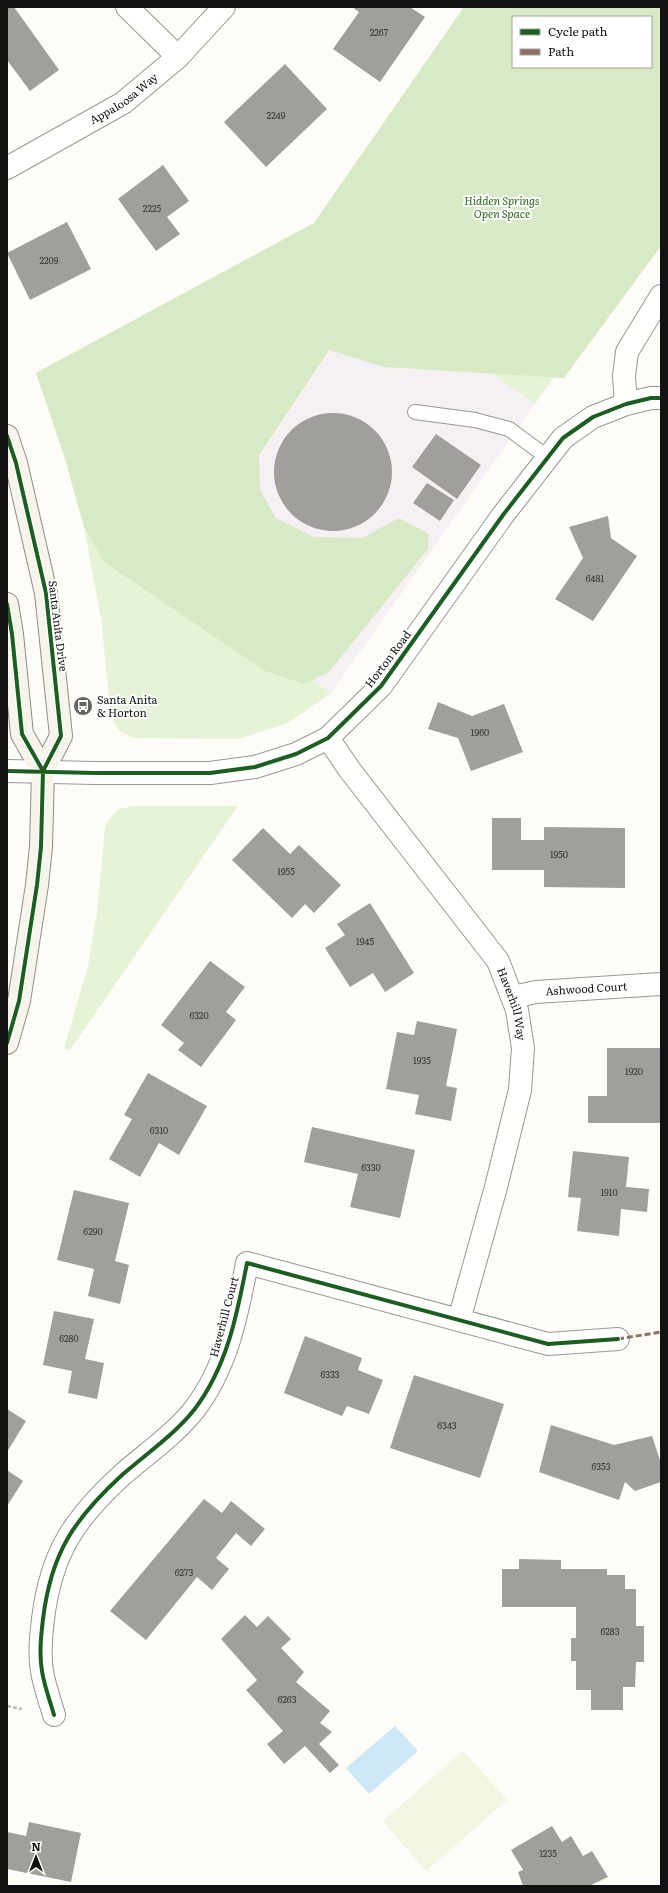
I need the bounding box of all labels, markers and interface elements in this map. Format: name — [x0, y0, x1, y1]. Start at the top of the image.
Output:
legend — [512, 16, 652, 68]
text: Cycle path — [548, 22, 608, 40]
house number: 2267 — [370, 25, 389, 39]
text: Path — [548, 42, 574, 60]
street label: Appaloosa Way — [86, 68, 161, 127]
house number: 2249 — [267, 108, 286, 122]
park label: Hidden Springs Open Space — [464, 192, 540, 221]
house number: 2225 — [143, 201, 162, 215]
house number: 2209 — [39, 253, 59, 267]
house number: 6481 — [586, 571, 605, 585]
street label: Santa Anita Drive — [45, 579, 73, 673]
street label: Horton Road — [360, 626, 414, 690]
place label: Santa Anita & Horton — [97, 691, 158, 720]
bus stop icon: Santa Anita & Horton — [72, 695, 94, 717]
house number: 1960 — [471, 725, 489, 739]
house number: 1950 — [550, 847, 568, 861]
house number: 1955 — [277, 864, 295, 878]
house number: 1945 — [356, 934, 374, 948]
street label: Haverhill Way — [494, 965, 531, 1042]
street label: Ashwood Court — [545, 977, 628, 998]
house number: 6320 — [189, 1008, 209, 1022]
house number: 1935 — [413, 1053, 431, 1067]
house number: 1920 — [625, 1064, 643, 1078]
house number: 6310 — [150, 1123, 168, 1137]
house number: 6330 — [361, 1160, 381, 1174]
house number: 1910 — [600, 1185, 618, 1199]
house number: 6290 — [83, 1224, 103, 1238]
street label: Haverhill Court — [205, 1274, 242, 1359]
house number: 6280 — [59, 1331, 79, 1345]
house number: 6333 — [321, 1367, 340, 1381]
house number: 6343 — [437, 1418, 457, 1432]
house number: 6353 — [591, 1459, 611, 1473]
house number: 6273 — [175, 1565, 193, 1579]
house number: 6283 — [600, 1624, 620, 1638]
house number: 6263 — [277, 1692, 297, 1706]
north arrow — [16, 1837, 56, 1877]
text: N — [31, 1838, 41, 1854]
house number: 1235 — [539, 1846, 557, 1860]

